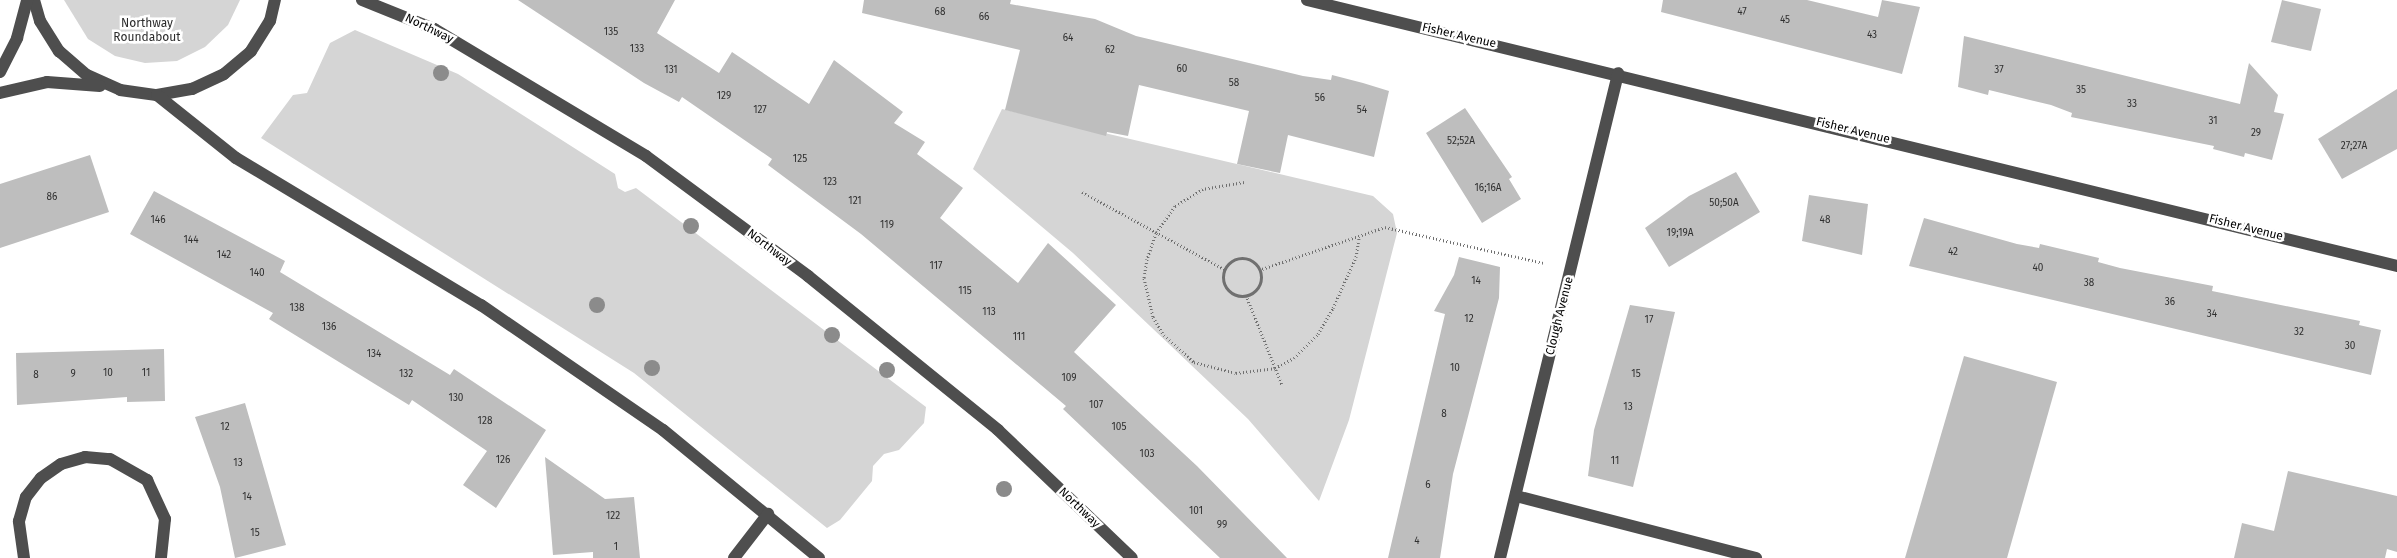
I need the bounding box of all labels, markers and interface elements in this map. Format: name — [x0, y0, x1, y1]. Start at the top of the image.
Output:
house number: 68 — [935, 7, 945, 19]
house number: 47 — [1737, 7, 1747, 19]
street label: Northway — [403, 11, 455, 47]
house number: 66 — [979, 12, 989, 24]
house number: 45 — [1780, 15, 1790, 27]
park label: Northway Roundabout — [113, 17, 181, 45]
street label: Fisher Avenue — [1421, 20, 1497, 52]
house number: 135 — [604, 27, 618, 39]
house number: 43 — [1867, 30, 1877, 42]
house number: 64 — [1063, 33, 1073, 45]
house number: 133 — [630, 44, 644, 56]
house number: 62 — [1105, 45, 1115, 57]
house number: 60 — [1177, 64, 1187, 76]
house number: 131 — [664, 65, 678, 77]
house number: 37 — [1994, 65, 2004, 77]
house number: 58 — [1229, 78, 1239, 90]
house number: 35 — [2076, 85, 2086, 97]
house number: 129 — [717, 91, 731, 103]
house number: 56 — [1315, 93, 1325, 105]
house number: 33 — [2127, 99, 2137, 111]
house number: 127 — [753, 105, 767, 117]
house number: 54 — [1357, 105, 1367, 117]
street label: Fisher Avenue — [1815, 115, 1891, 147]
house number: 31 — [2208, 116, 2218, 128]
house number: 29 — [2251, 128, 2261, 140]
house number: 52;52A — [1447, 136, 1475, 148]
house number: 27;27A — [2341, 141, 2367, 153]
house number: 125 — [793, 154, 807, 166]
house number: 123 — [823, 177, 837, 189]
house number: 16;16A — [1474, 183, 1502, 195]
house number: 86 — [47, 192, 57, 204]
house number: 121 — [848, 196, 862, 208]
house number: 50;50A — [1709, 198, 1739, 210]
street label: Fisher Avenue — [2208, 212, 2284, 244]
house number: 146 — [151, 215, 165, 227]
house number: 48 — [1820, 215, 1830, 227]
house number: 119 — [880, 220, 894, 232]
street label: Northway — [744, 227, 794, 269]
house number: 19;19A — [1667, 228, 1693, 240]
house number: 144 — [184, 235, 198, 247]
house number: 42 — [1948, 247, 1958, 259]
house number: 142 — [217, 250, 231, 262]
house number: 117 — [930, 261, 942, 273]
house number: 40 — [2033, 263, 2043, 275]
house number: 140 — [249, 268, 265, 280]
street label: Clough Avenue — [1543, 275, 1577, 357]
house number: 14 — [1471, 276, 1481, 288]
house number: 38 — [2084, 278, 2094, 290]
house number: 115 — [958, 286, 972, 298]
house number: 36 — [2165, 297, 2175, 309]
house number: 138 — [290, 303, 304, 315]
house number: 113 — [982, 307, 996, 319]
house number: 34 — [2207, 309, 2217, 321]
house number: 12 — [1464, 314, 1474, 326]
house number: 17 — [1645, 315, 1653, 327]
house number: 136 — [322, 322, 336, 334]
house number: 32 — [2294, 327, 2304, 339]
house number: 111 — [1013, 332, 1025, 344]
house number: 30 — [2345, 341, 2355, 353]
house number: 134 — [367, 349, 381, 361]
house number: 10 — [1450, 363, 1460, 375]
house number: 10 — [103, 368, 113, 380]
house number: 11 — [142, 368, 150, 380]
house number: 9 — [70, 369, 76, 381]
house number: 132 — [399, 369, 413, 381]
house number: 15 — [1631, 369, 1641, 381]
house number: 8 — [33, 370, 39, 382]
house number: 109 — [1061, 373, 1077, 385]
house number: 130 — [449, 393, 463, 405]
house number: 107 — [1089, 400, 1103, 412]
house number: 13 — [1623, 402, 1633, 414]
house number: 8 — [1441, 409, 1447, 421]
house number: 128 — [478, 416, 492, 428]
house number: 12 — [220, 422, 230, 434]
house number: 105 — [1112, 422, 1126, 434]
house number: 103 — [1140, 449, 1154, 461]
house number: 126 — [496, 455, 510, 467]
house number: 11 — [1611, 456, 1619, 468]
house number: 13 — [233, 458, 243, 470]
house number: 6 — [1425, 480, 1431, 492]
street label: Northway — [1055, 485, 1103, 531]
house number: 14 — [242, 492, 252, 504]
house number: 101 — [1189, 506, 1203, 518]
house number: 122 — [606, 511, 620, 523]
house number: 99 — [1217, 520, 1227, 532]
house number: 15 — [250, 528, 260, 540]
house number: 4 — [1414, 536, 1420, 548]
house number: 1 — [614, 542, 618, 554]

